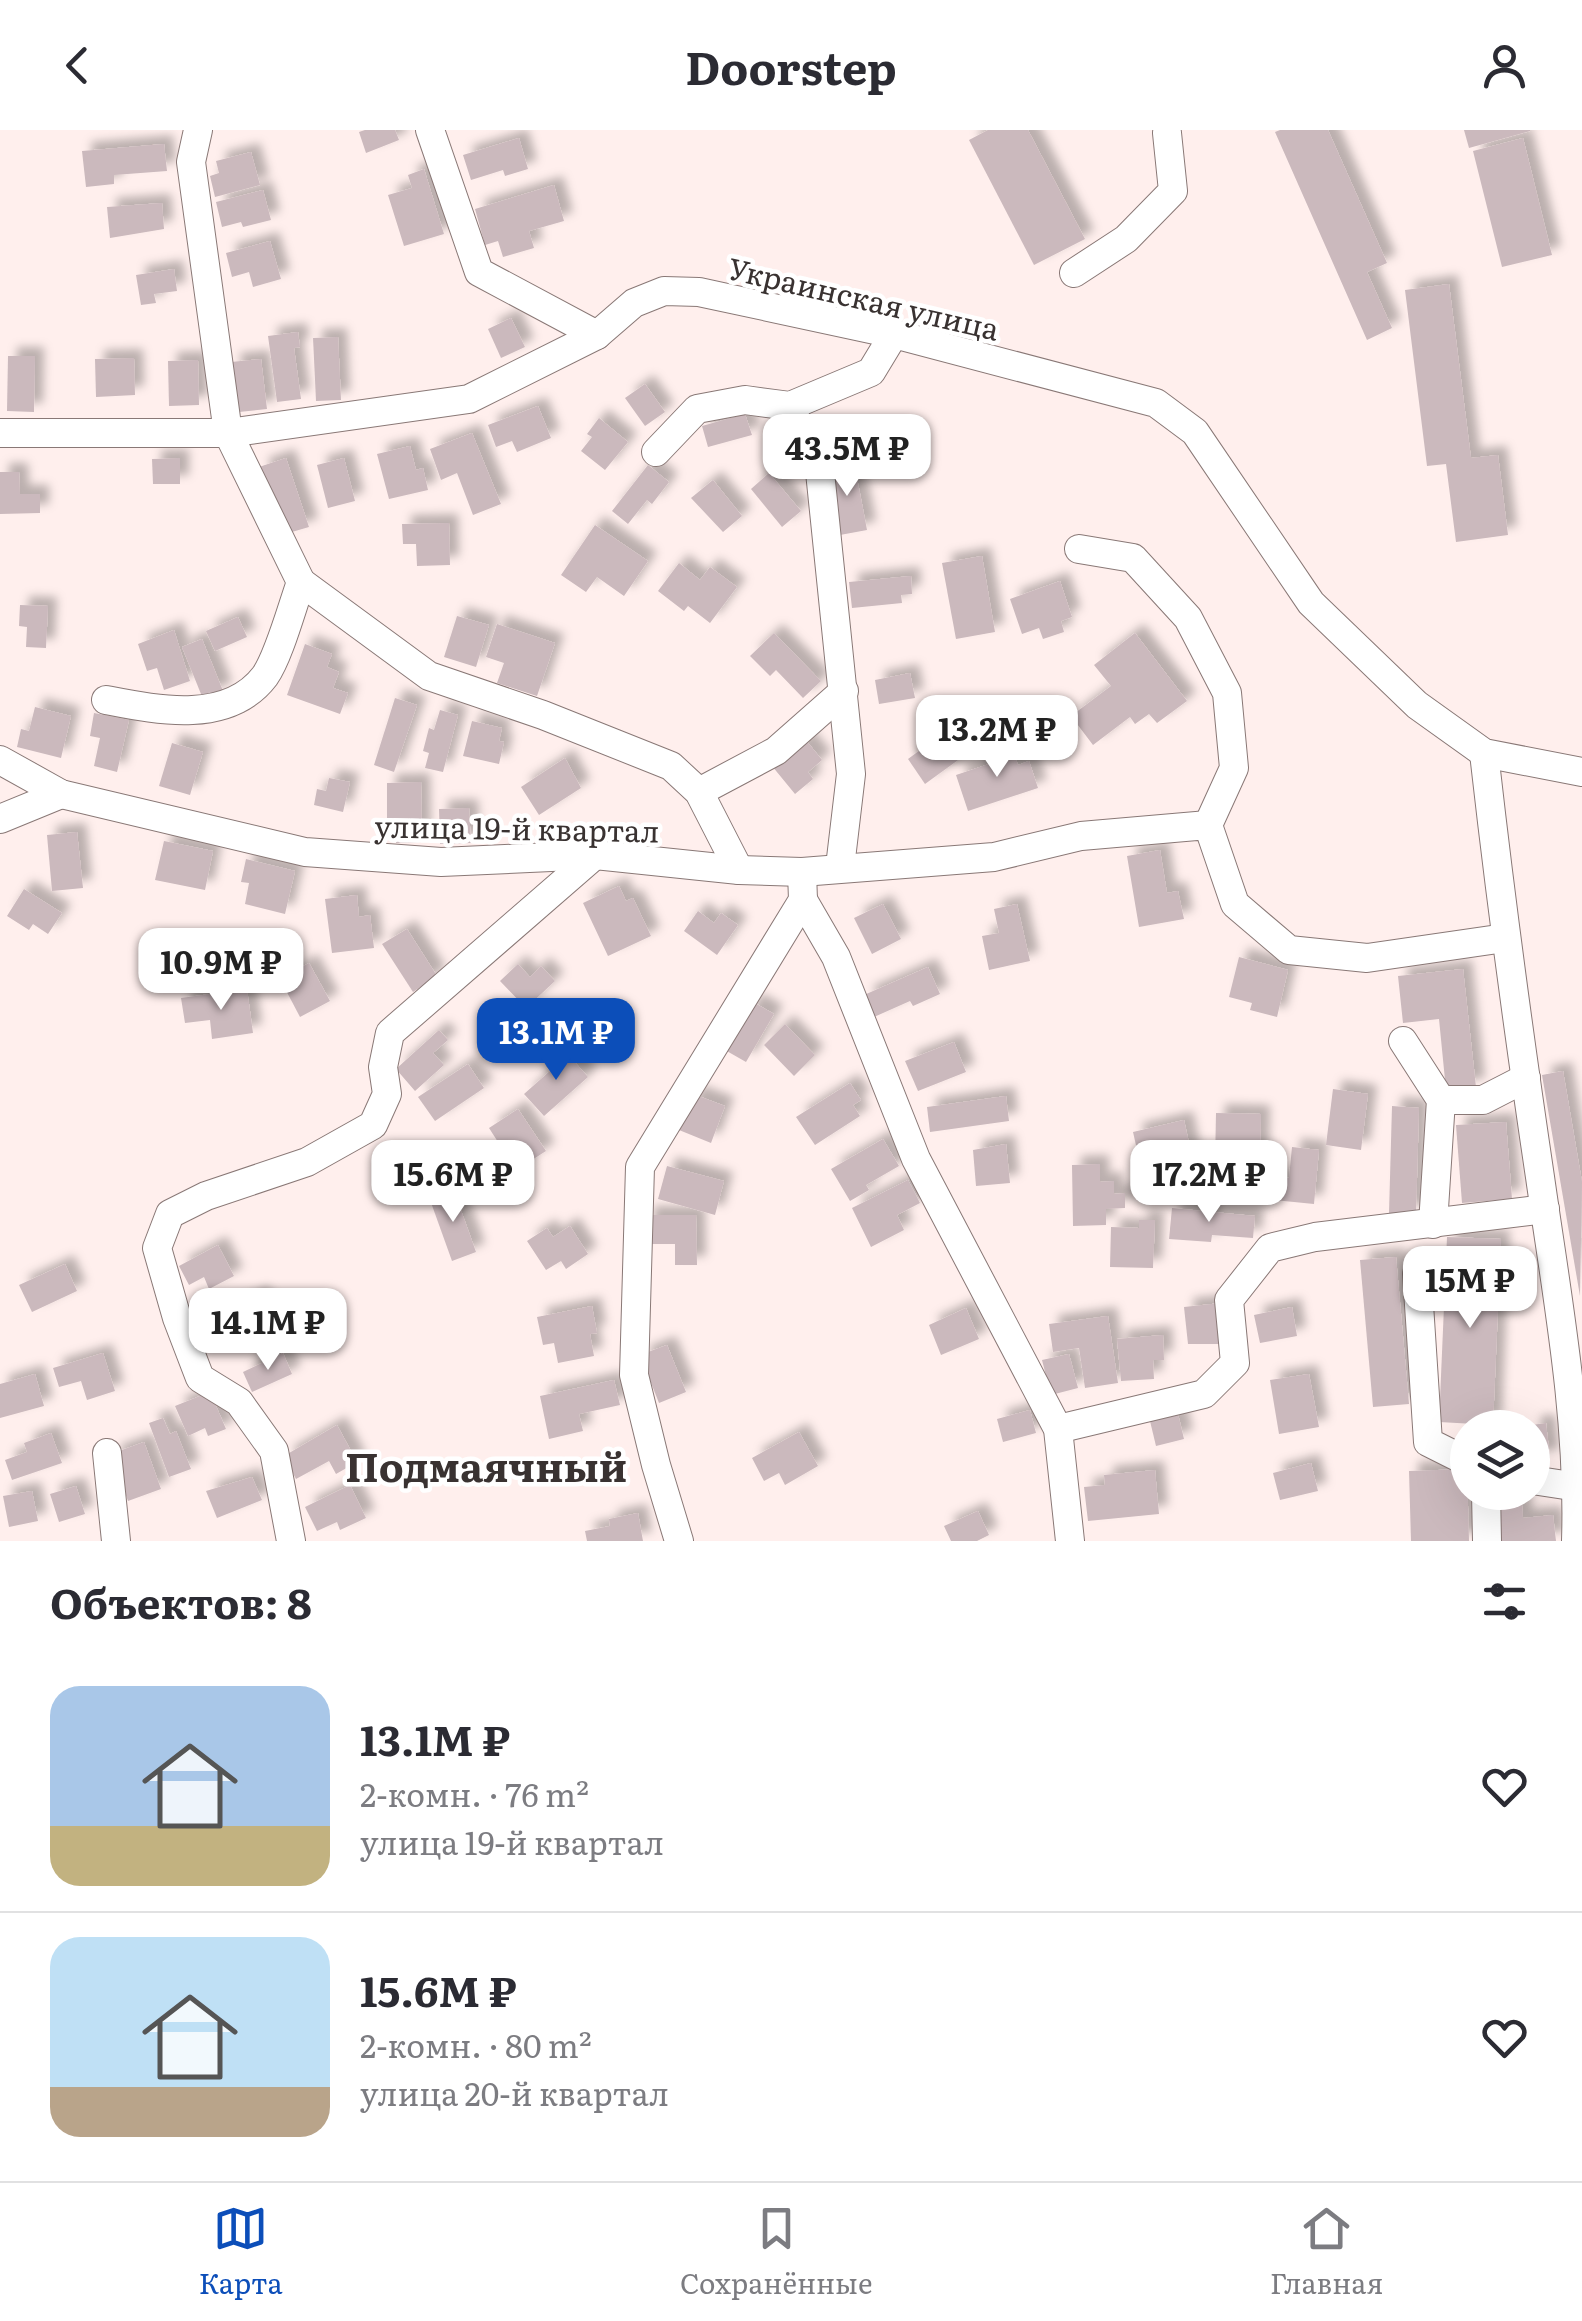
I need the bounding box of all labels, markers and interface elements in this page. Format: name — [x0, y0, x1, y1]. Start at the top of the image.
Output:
text: Doorstep — [685, 32, 897, 99]
icon: back — [50, 38, 105, 93]
icon: person — [1477, 38, 1532, 93]
street label: Украинская улица — [724, 244, 1005, 350]
pin: 43.5M ₽ — [755, 414, 939, 499]
text: 43.5M ₽ — [785, 422, 909, 470]
pin: 13.2M ₽ — [905, 695, 1089, 780]
text: 13.2M ₽ — [938, 703, 1056, 751]
street label: улица 19-й квартал — [374, 803, 660, 851]
pin: 10.9M ₽ — [129, 928, 313, 1013]
text: 10.9M ₽ — [160, 936, 282, 984]
pin: 13.1M ₽ — [464, 998, 648, 1083]
text: 13.1M ₽ — [499, 1006, 613, 1054]
pin: 15.6M ₽ — [361, 1140, 545, 1225]
pin: 17.2M ₽ — [1117, 1140, 1301, 1225]
text: 15.6M ₽ — [393, 1148, 513, 1196]
text: 17.2M ₽ — [1152, 1148, 1266, 1196]
pin: 15M ₽ — [1400, 1246, 1540, 1331]
text: 15M ₽ — [1425, 1254, 1515, 1302]
pin: 14.1M ₽ — [176, 1288, 360, 1373]
text: 14.1M ₽ — [211, 1296, 325, 1344]
map controls — [1450, 1410, 1550, 1510]
button: layers — [1450, 1410, 1550, 1510]
district label: Подмаячный — [345, 1435, 627, 1494]
text: Объектов: 8 — [50, 1570, 312, 1632]
icon: filters — [1477, 1574, 1532, 1629]
text: 13.1M ₽ — [360, 1707, 510, 1769]
icon: home — [130, 1726, 250, 1846]
icon: heart — [1477, 1759, 1532, 1814]
text: 2-комн. · 76 m² — [360, 1769, 589, 1817]
text: улица 19-й квартал — [360, 1817, 664, 1865]
text: 15.6M ₽ — [360, 1958, 517, 2020]
icon: home — [130, 1977, 250, 2097]
icon: heart — [1477, 2010, 1532, 2065]
text: 2-комн. · 80 m² — [360, 2020, 592, 2068]
text: улица 20-й квартал — [360, 2068, 669, 2116]
tab: Карта — [199, 2201, 283, 2303]
tab: Сохранённые — [680, 2201, 873, 2303]
tab: Главная — [1270, 2201, 1383, 2303]

